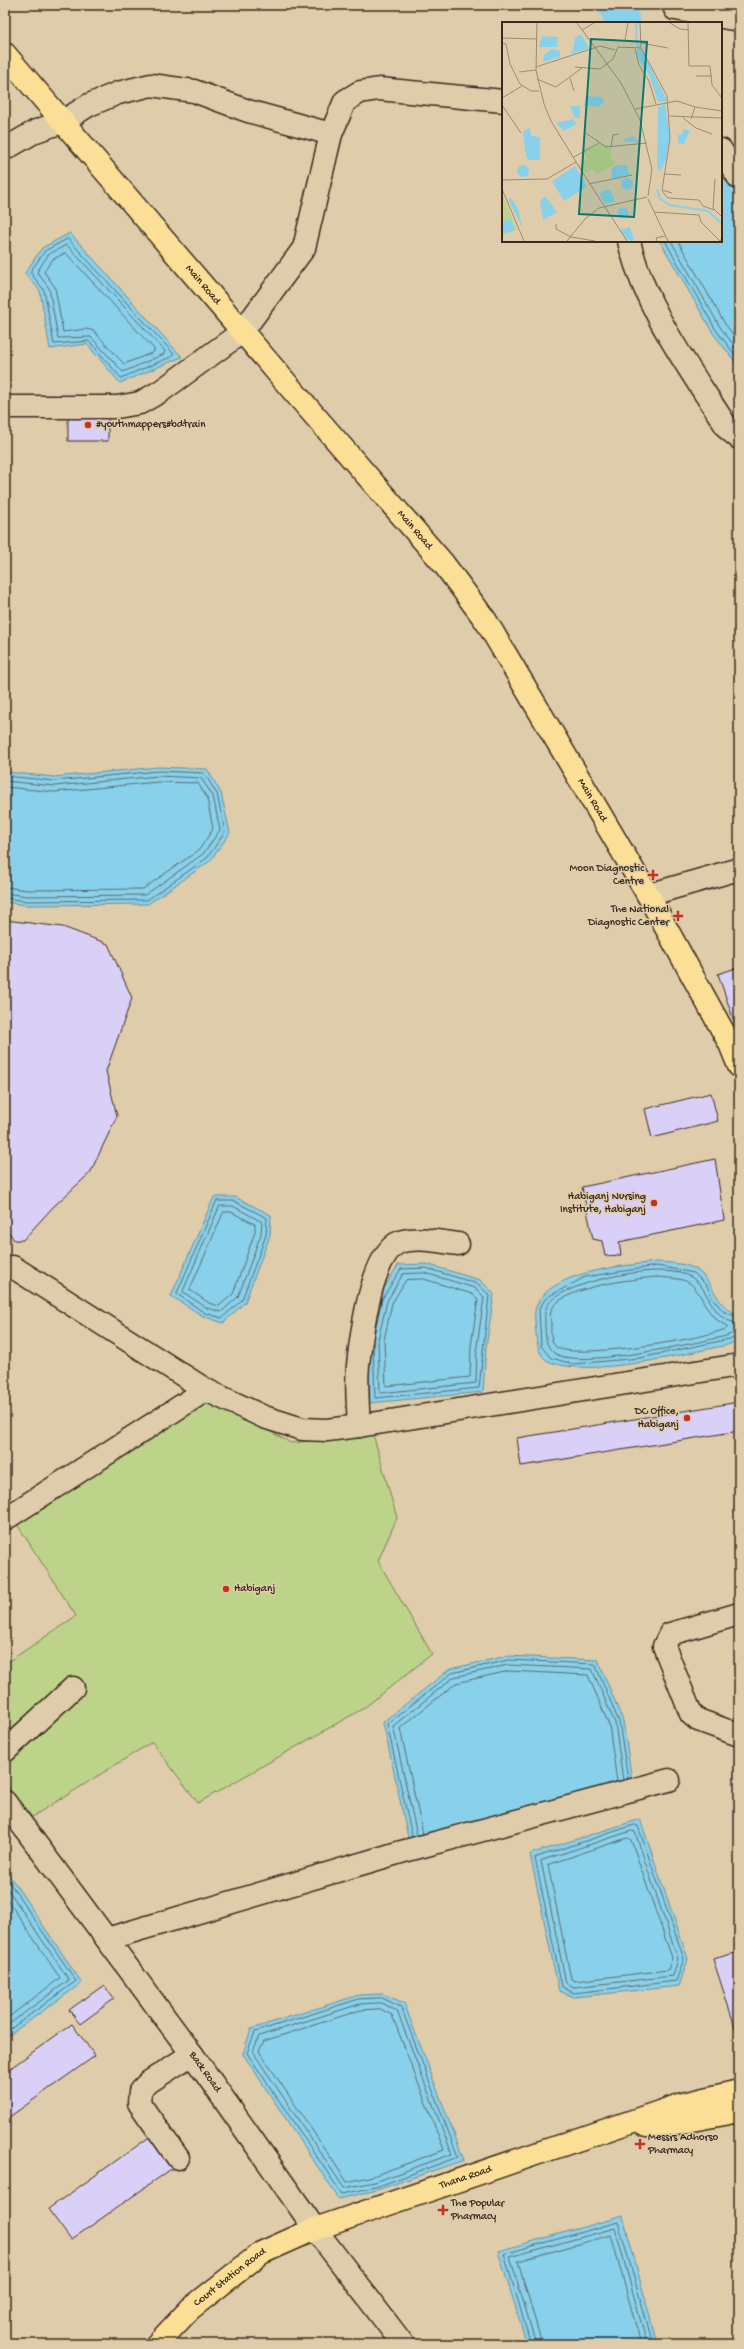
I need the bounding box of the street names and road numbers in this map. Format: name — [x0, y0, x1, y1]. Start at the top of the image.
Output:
street label: Main Road — [182, 263, 224, 308]
street label: Main Road — [394, 508, 436, 553]
street label: Main Road — [575, 777, 610, 825]
street label: Back Road — [186, 2049, 224, 2096]
street label: Thana Road — [437, 2163, 495, 2192]
street label: Court Station Road — [192, 2245, 269, 2309]

